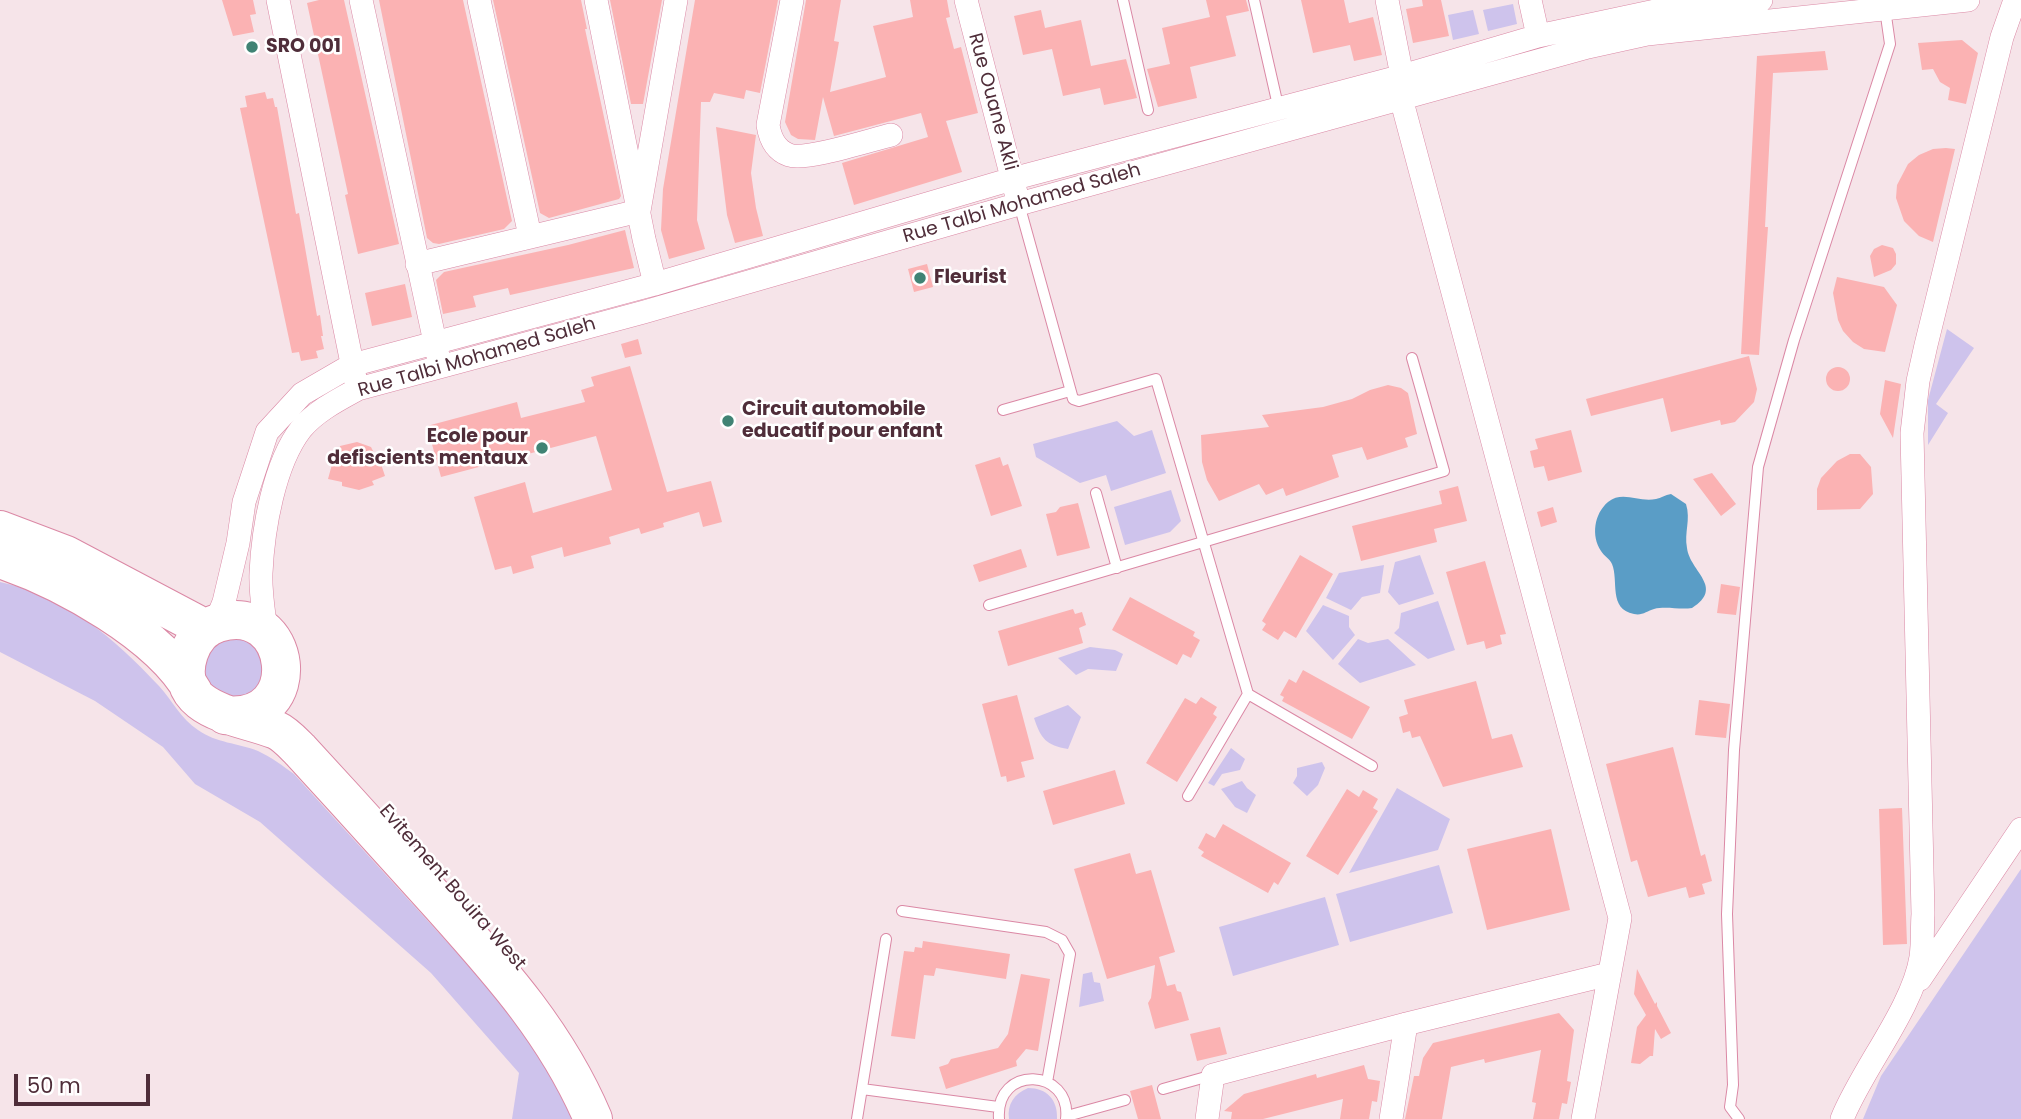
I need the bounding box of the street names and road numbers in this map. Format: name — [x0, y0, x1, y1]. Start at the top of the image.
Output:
street label: Rue Ouane Akli — [963, 31, 1021, 173]
street label: Rue Talbi Mohamed Saleh — [900, 159, 1144, 249]
street label: Rue Talbi Mohamed Saleh — [355, 313, 599, 403]
street label: Evitement Bouira West — [374, 800, 530, 976]

